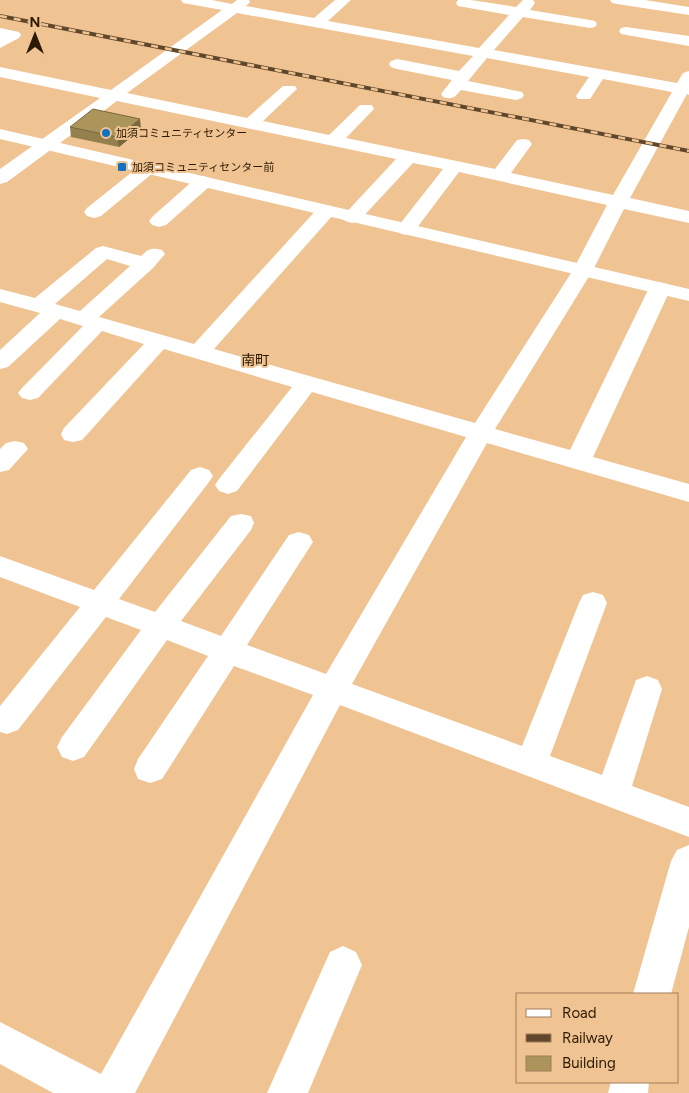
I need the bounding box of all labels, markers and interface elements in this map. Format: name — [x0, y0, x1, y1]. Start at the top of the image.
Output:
north arrow — [10, 10, 60, 60]
text: N — [30, 14, 40, 31]
marker: 加須コミュニティセンター — [100, 127, 112, 139]
place label: 加須コミュニティセンター — [116, 127, 247, 140]
marker: 加須コミュニティセンター前 — [116, 161, 128, 173]
place label: 加須コミュニティセンター前 — [132, 161, 274, 174]
district label: 南町 — [241, 352, 269, 369]
legend — [516, 993, 679, 1083]
text: Road — [562, 1004, 597, 1022]
text: Railway — [562, 1029, 613, 1047]
text: Building — [562, 1054, 616, 1072]

